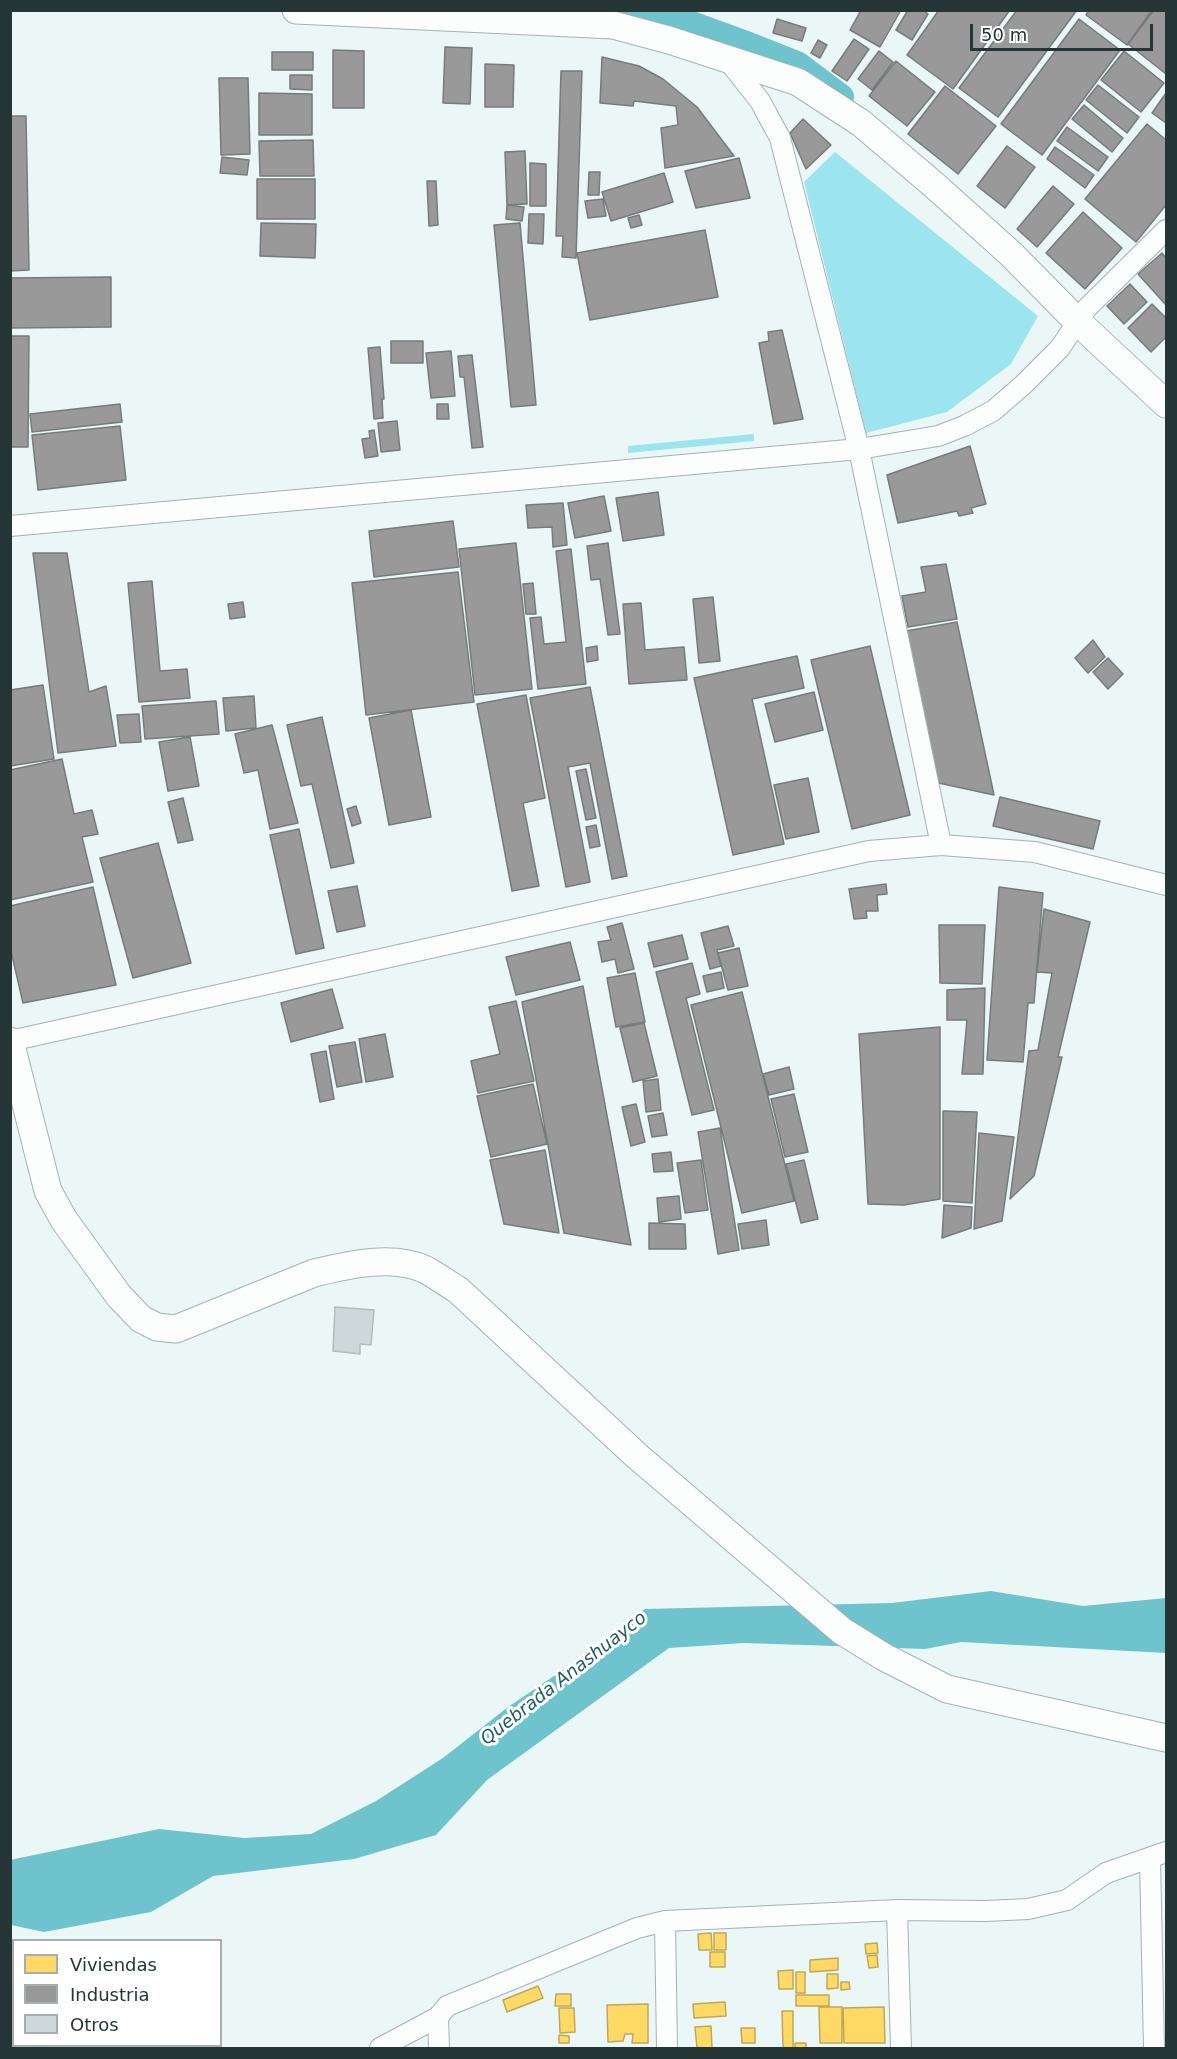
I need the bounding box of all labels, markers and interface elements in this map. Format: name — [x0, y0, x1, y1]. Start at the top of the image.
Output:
scale bar — [973, 12, 1156, 50]
text: 50 m — [981, 24, 1027, 45]
water label: Quebrada Anashuayco — [477, 1608, 651, 1750]
legend — [12, 1939, 222, 2047]
text: Viviendas — [70, 1954, 157, 1975]
text: Industria — [70, 1984, 149, 2005]
text: Otros — [70, 2014, 119, 2035]

